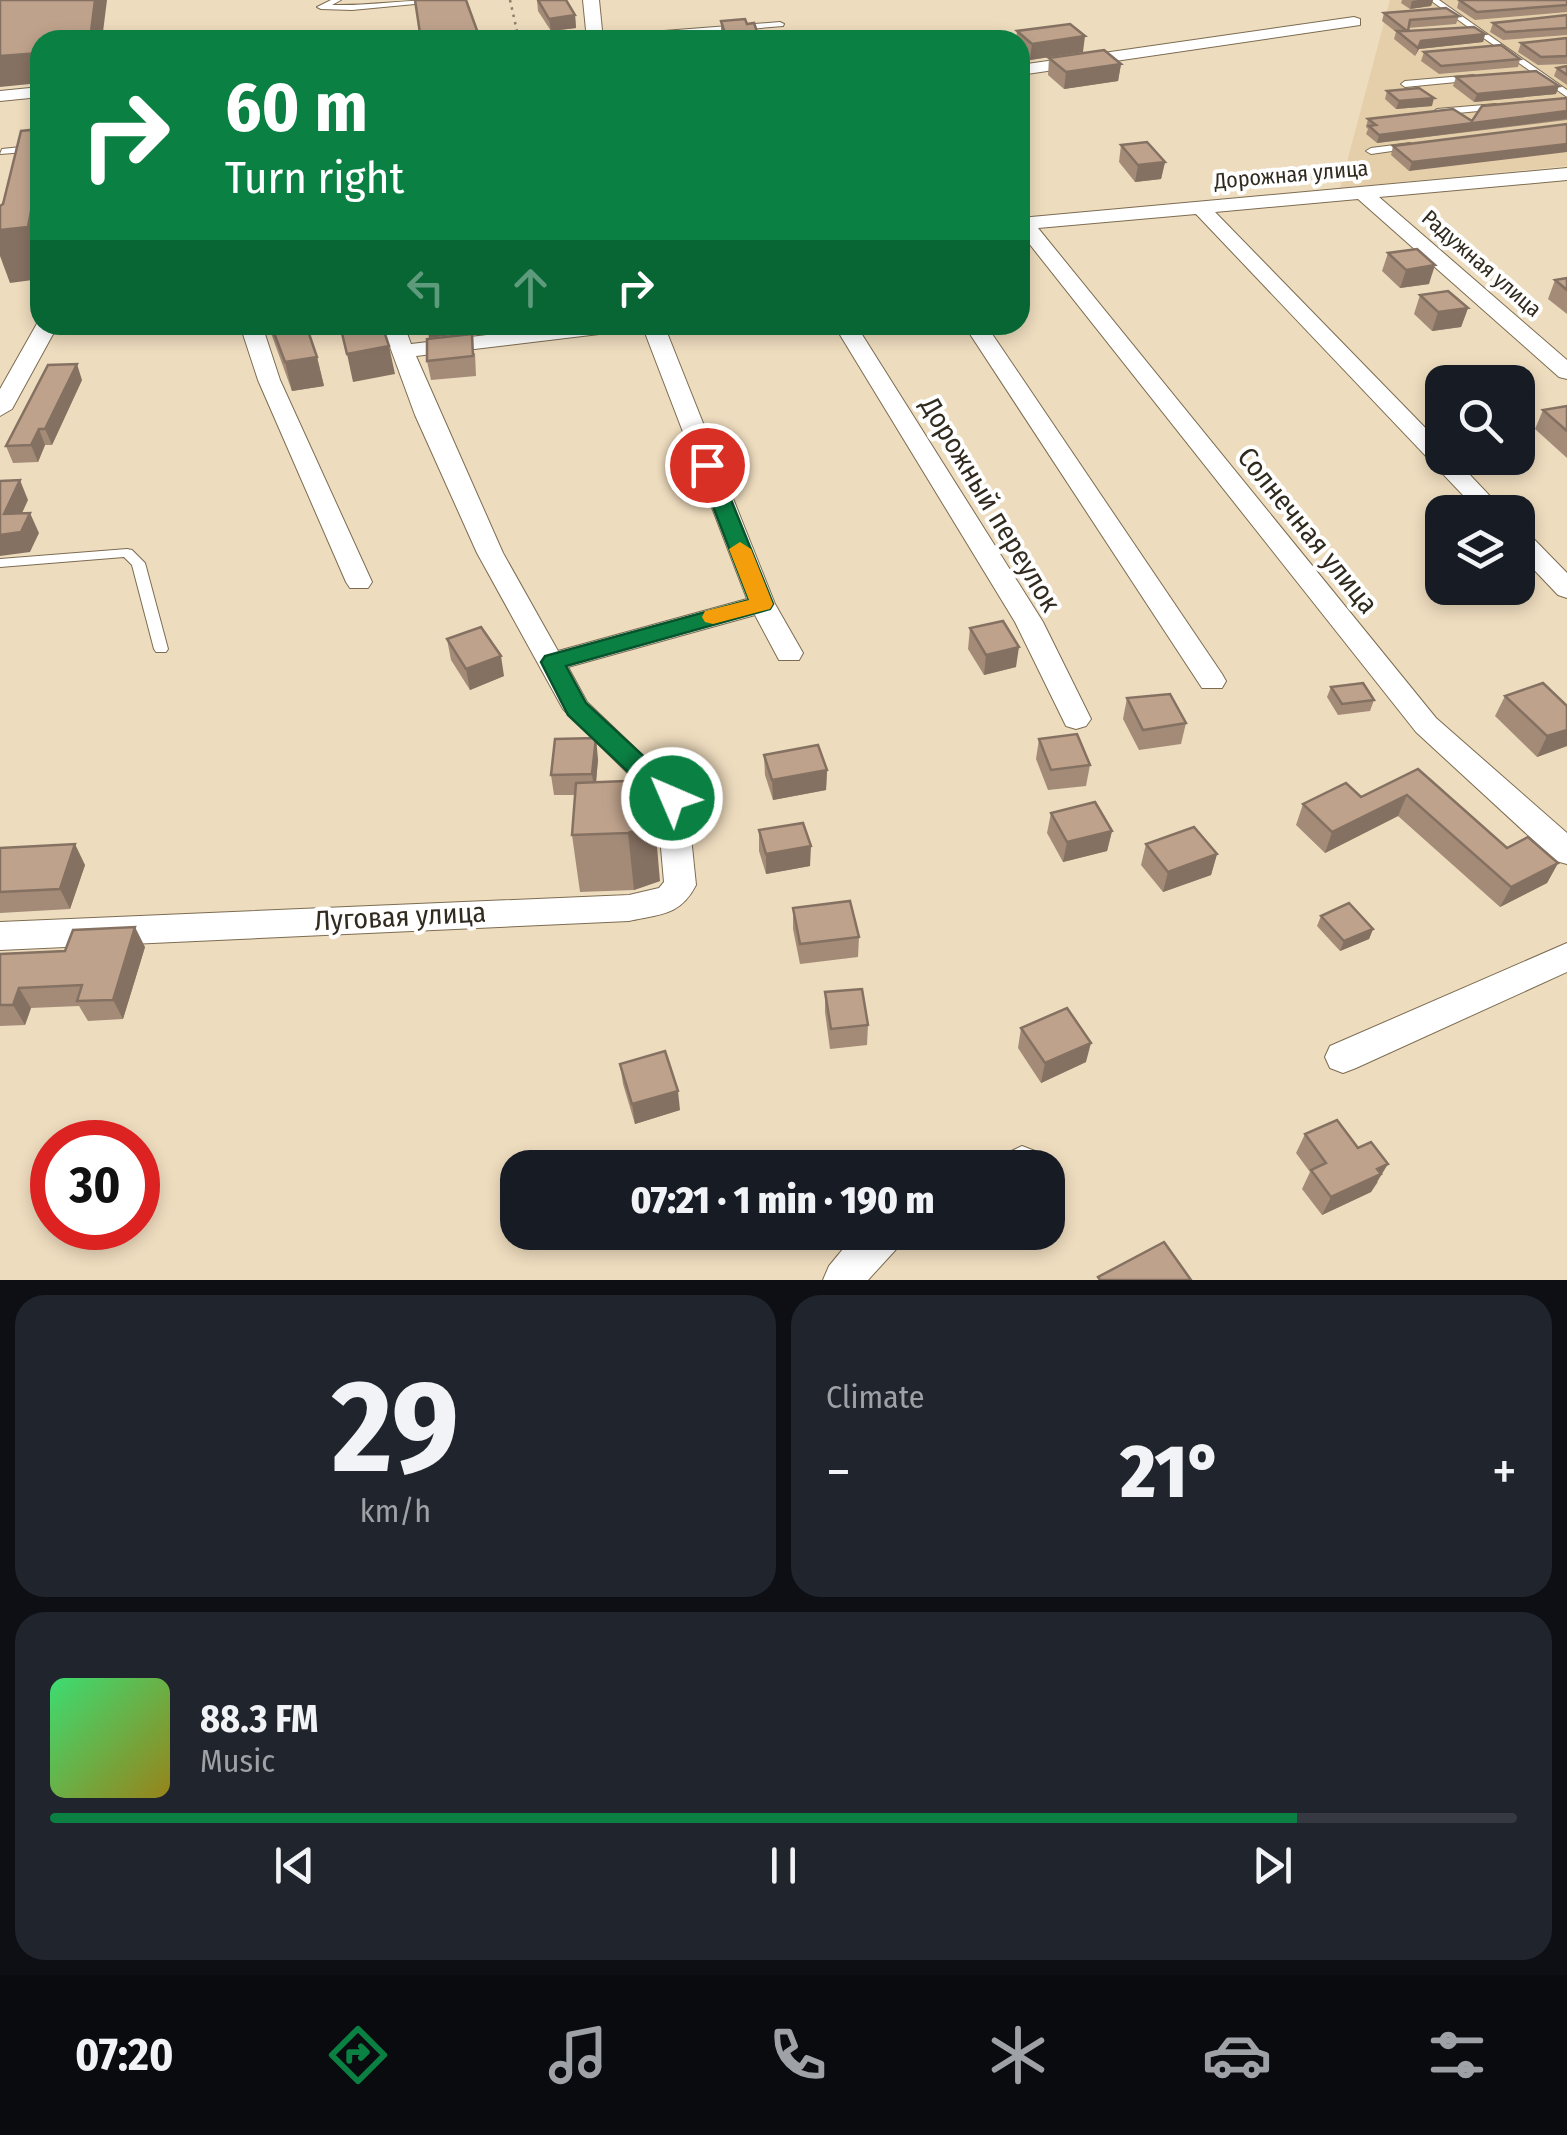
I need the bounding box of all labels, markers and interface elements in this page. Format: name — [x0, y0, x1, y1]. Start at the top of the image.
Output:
text: 60 m — [225, 66, 368, 150]
icon: right — [60, 70, 190, 200]
text: Turn right — [225, 151, 404, 205]
street label: Дорожная улица — [1212, 154, 1369, 195]
street label: Радужная улица — [1416, 204, 1547, 323]
icon: left — [398, 260, 453, 315]
icon: ahead — [503, 260, 558, 315]
icon: right — [608, 260, 663, 315]
map controls — [1425, 365, 1535, 605]
button: search — [1425, 365, 1535, 475]
street label: Дорожный переулок — [913, 390, 1068, 618]
pin — [665, 423, 750, 508]
icon: arrive — [680, 438, 735, 493]
street label: Солнечная улица — [1230, 441, 1385, 620]
button: layers — [1425, 495, 1535, 605]
position arrow — [620, 746, 724, 850]
street label: Луговая улица — [313, 896, 487, 937]
speed limit sign: 30 — [30, 1120, 160, 1250]
text: 07:21 · 1 min · 190 m — [630, 1177, 935, 1223]
text: 29 — [332, 1349, 459, 1505]
text: Climate — [826, 1378, 925, 1416]
text: 21° — [1121, 1427, 1222, 1517]
text: − — [826, 1439, 851, 1505]
text: + — [1492, 1439, 1517, 1505]
text: km/h — [360, 1492, 431, 1530]
text: 88.3 FM — [200, 1696, 318, 1742]
text: Music — [200, 1742, 275, 1780]
icon: previous — [267, 1838, 322, 1893]
icon: pause — [756, 1838, 811, 1893]
icon: next — [1245, 1838, 1300, 1893]
icon: directions — [323, 2020, 393, 2090]
icon: music — [543, 2020, 613, 2090]
icon: phone — [763, 2020, 833, 2090]
icon: climate — [983, 2020, 1053, 2090]
icon: car — [1202, 2020, 1272, 2090]
icon: filters — [1422, 2020, 1492, 2090]
text: 07:20 — [75, 2028, 174, 2082]

